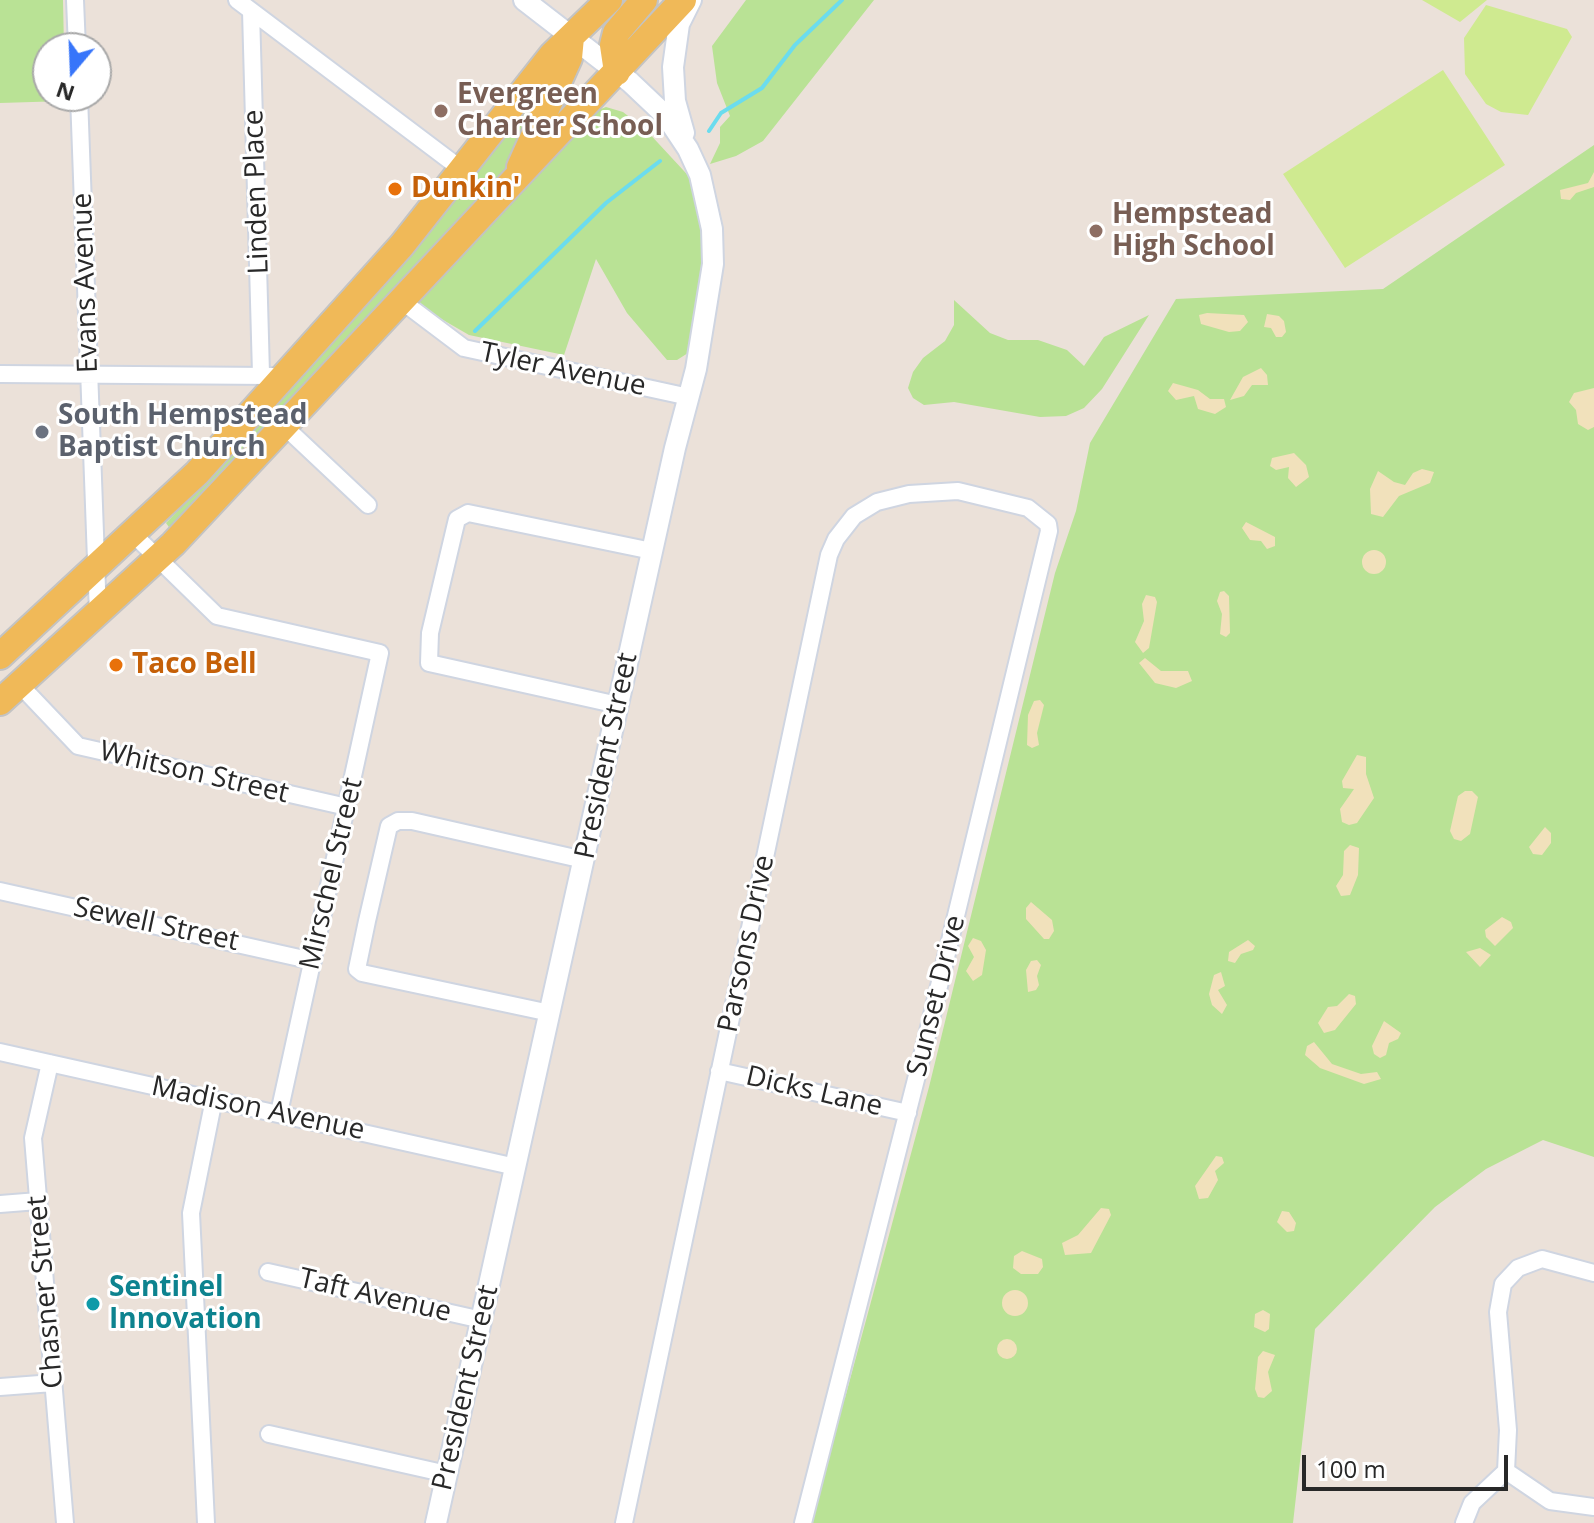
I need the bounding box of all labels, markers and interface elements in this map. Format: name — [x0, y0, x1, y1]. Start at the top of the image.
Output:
north arrow — [32, 32, 112, 112]
text: N — [52, 76, 78, 110]
place label: Evergreen Charter School — [457, 78, 663, 144]
marker: Evergreen Charter School — [432, 102, 450, 120]
street label: Linden Place — [237, 109, 277, 275]
place label: Dunkin' — [411, 172, 520, 206]
marker: Dunkin' — [386, 180, 404, 198]
street label: Evans Avenue — [66, 192, 106, 374]
place label: Hempstead High School — [1112, 198, 1275, 264]
marker: Hempstead High School — [1087, 222, 1105, 240]
street label: Tyler Avenue — [477, 336, 649, 404]
place label: South Hempstead Baptist Church — [58, 399, 307, 465]
marker: South Hempstead Baptist Church — [33, 423, 51, 441]
place label: Taco Bell — [132, 648, 257, 682]
street label: President Street — [569, 650, 645, 862]
marker: Taco Bell — [107, 656, 125, 674]
street label: Whitson Street — [96, 735, 292, 811]
street label: Mirschel Street — [294, 775, 370, 973]
street label: Parsons Drive — [712, 852, 782, 1036]
street label: Sewell Street — [70, 891, 242, 959]
street label: Sunset Drive — [901, 912, 973, 1080]
street label: Dicks Lane — [742, 1060, 886, 1124]
street label: Madison Avenue — [148, 1070, 368, 1148]
street label: Chasner Street — [21, 1194, 71, 1390]
street label: Taft Avenue — [296, 1262, 454, 1330]
place label: Sentinel Innovation — [109, 1271, 262, 1337]
street label: President Street — [426, 1282, 506, 1494]
marker: Sentinel Innovation — [84, 1295, 102, 1313]
scale bar — [1306, 1439, 1512, 1489]
text: 100 m — [1316, 1452, 1386, 1485]

